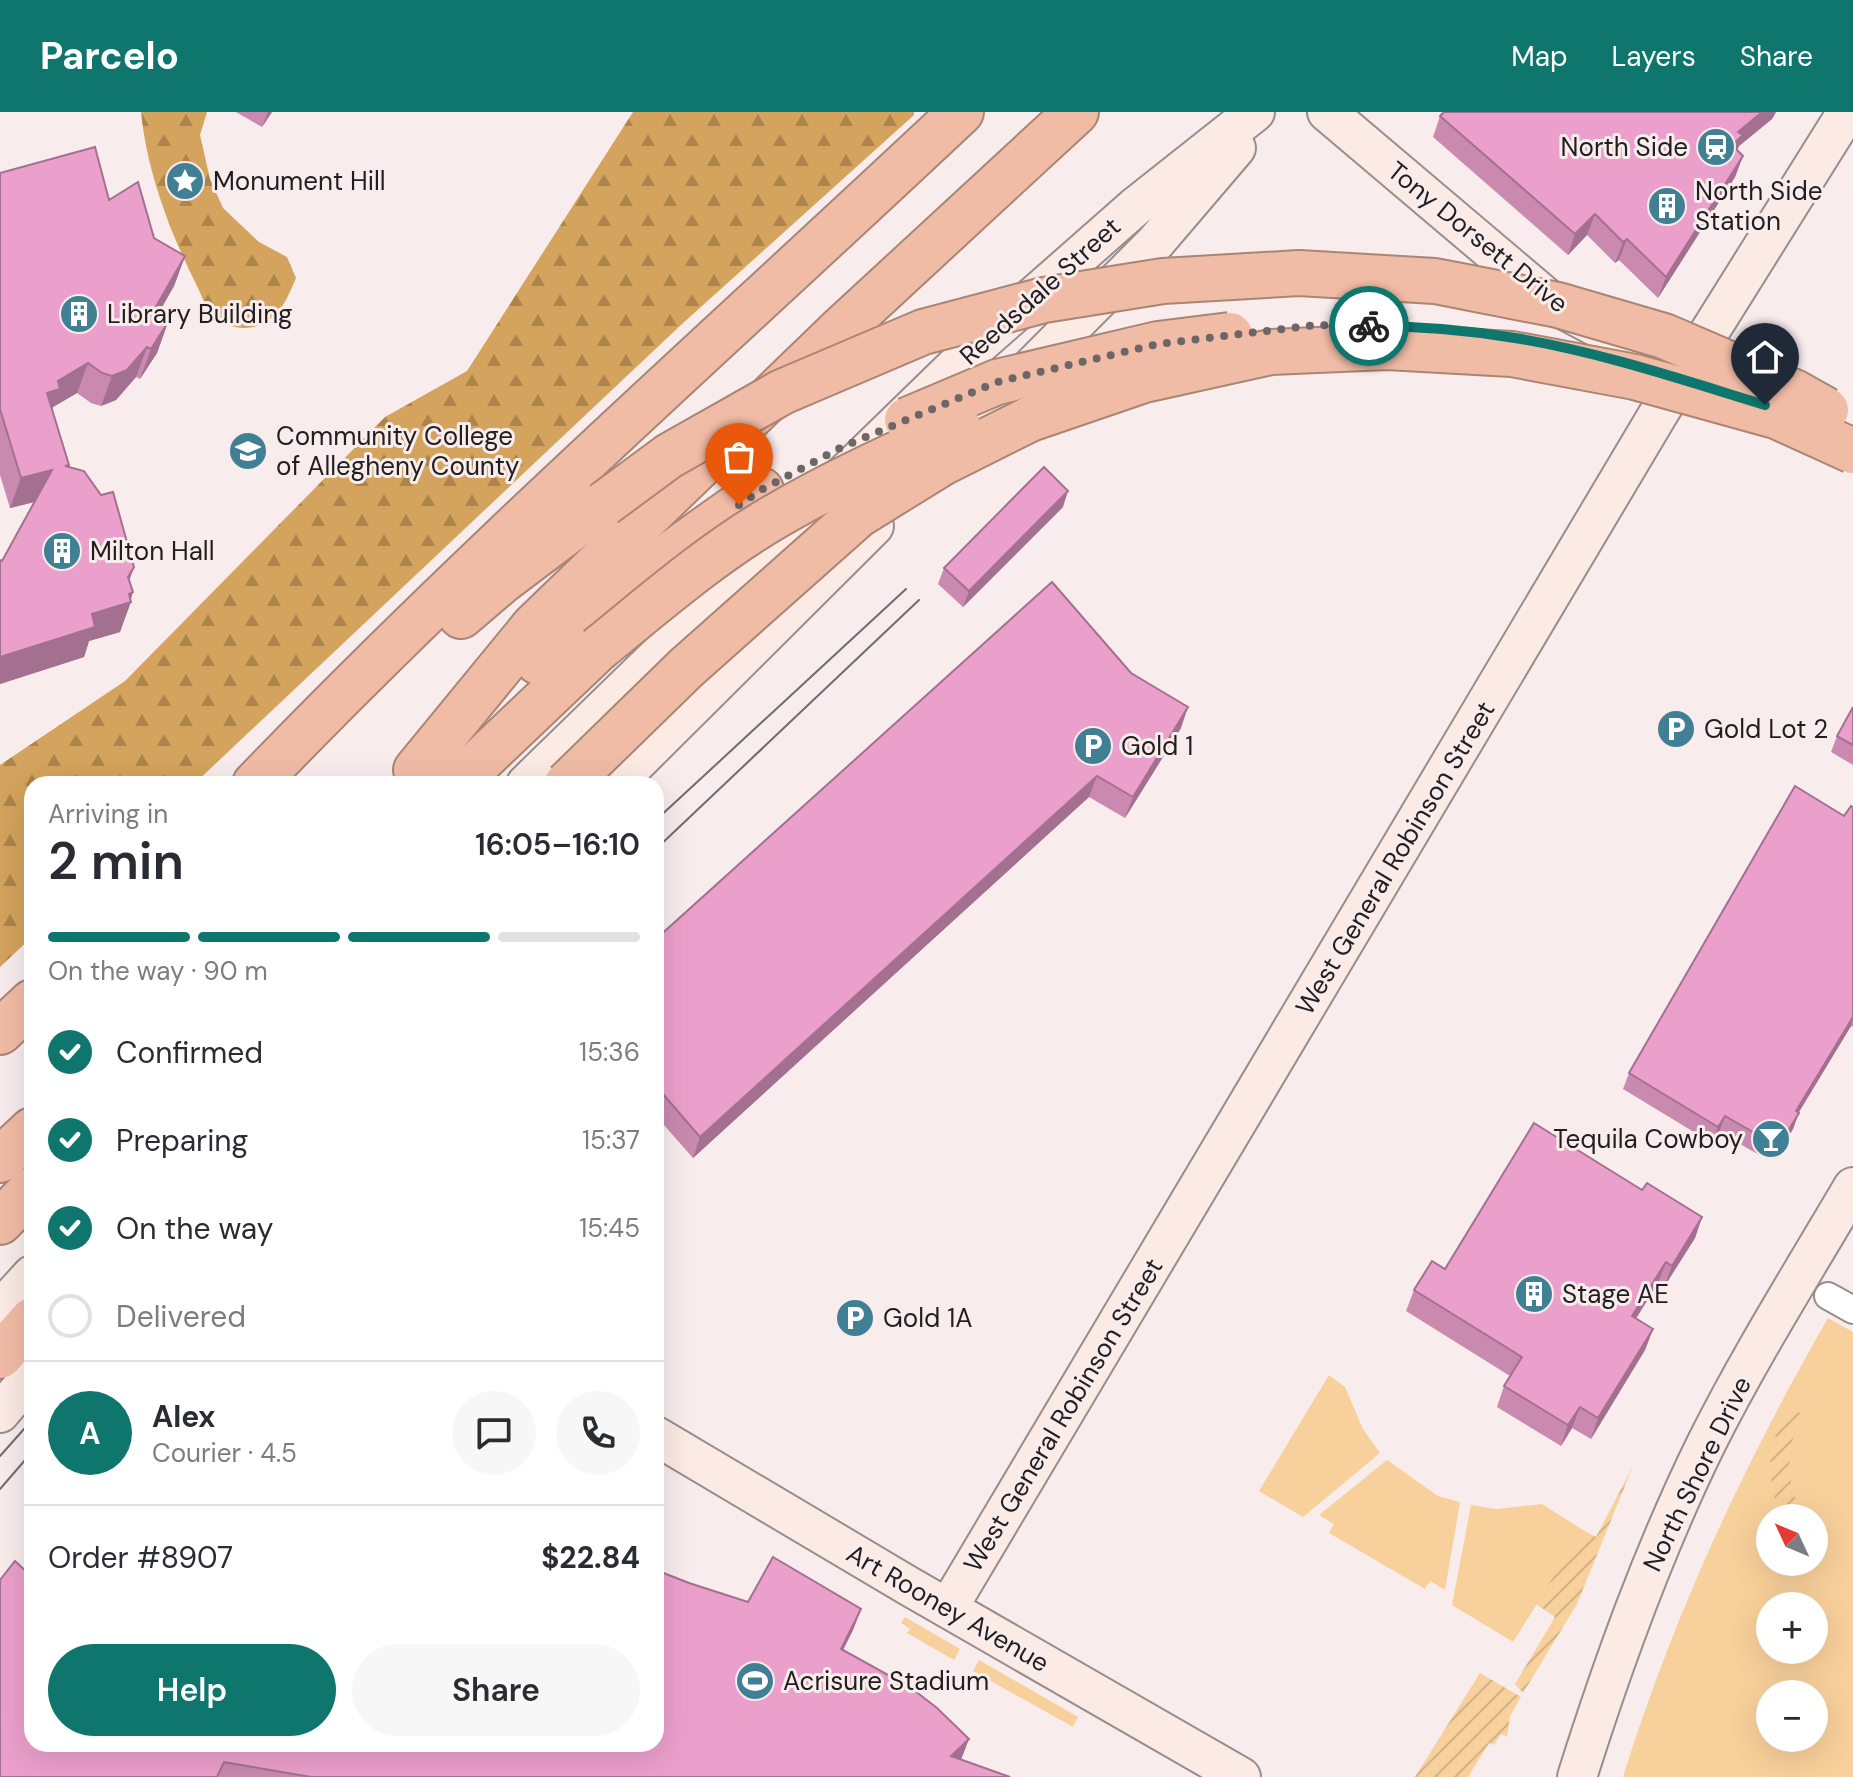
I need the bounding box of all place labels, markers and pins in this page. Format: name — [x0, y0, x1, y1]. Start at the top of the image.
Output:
station icon: North Side — [1695, 126, 1737, 168]
place label: North Side — [1561, 130, 1688, 164]
place icon: Monument Hill — [164, 160, 206, 202]
place label: Monument Hill — [213, 164, 386, 198]
place label: North Side Station — [1695, 174, 1822, 238]
building icon: North Side Station — [1646, 185, 1688, 227]
building icon: Library Building — [58, 293, 100, 335]
place label: Library Building — [107, 297, 293, 331]
pin — [1731, 323, 1799, 405]
place label: Community College of Allegheny County — [276, 419, 519, 483]
pin — [705, 423, 773, 505]
school or university icon: Community College of Allegheny County — [227, 430, 269, 472]
building icon: Milton Hall — [41, 530, 83, 572]
place label: Milton Hall — [90, 534, 214, 568]
parking icon: Gold Lot 2 — [1655, 708, 1697, 750]
place label: Gold Lot 2 — [1704, 712, 1828, 746]
parking icon: Gold 1 — [1072, 725, 1114, 767]
place label: Gold 1 — [1121, 729, 1193, 763]
bar icon: Tequila Cowboy — [1750, 1118, 1792, 1160]
place label: Tequila Cowboy — [1553, 1122, 1743, 1156]
building icon: Stage AE — [1513, 1273, 1555, 1315]
place label: Stage AE — [1562, 1277, 1669, 1311]
parking icon: Gold 1A — [834, 1297, 876, 1339]
place label: Gold 1A — [883, 1301, 973, 1335]
sports icon: Acrisure Stadium — [734, 1660, 776, 1702]
place label: Acrisure Stadium — [783, 1664, 989, 1698]

